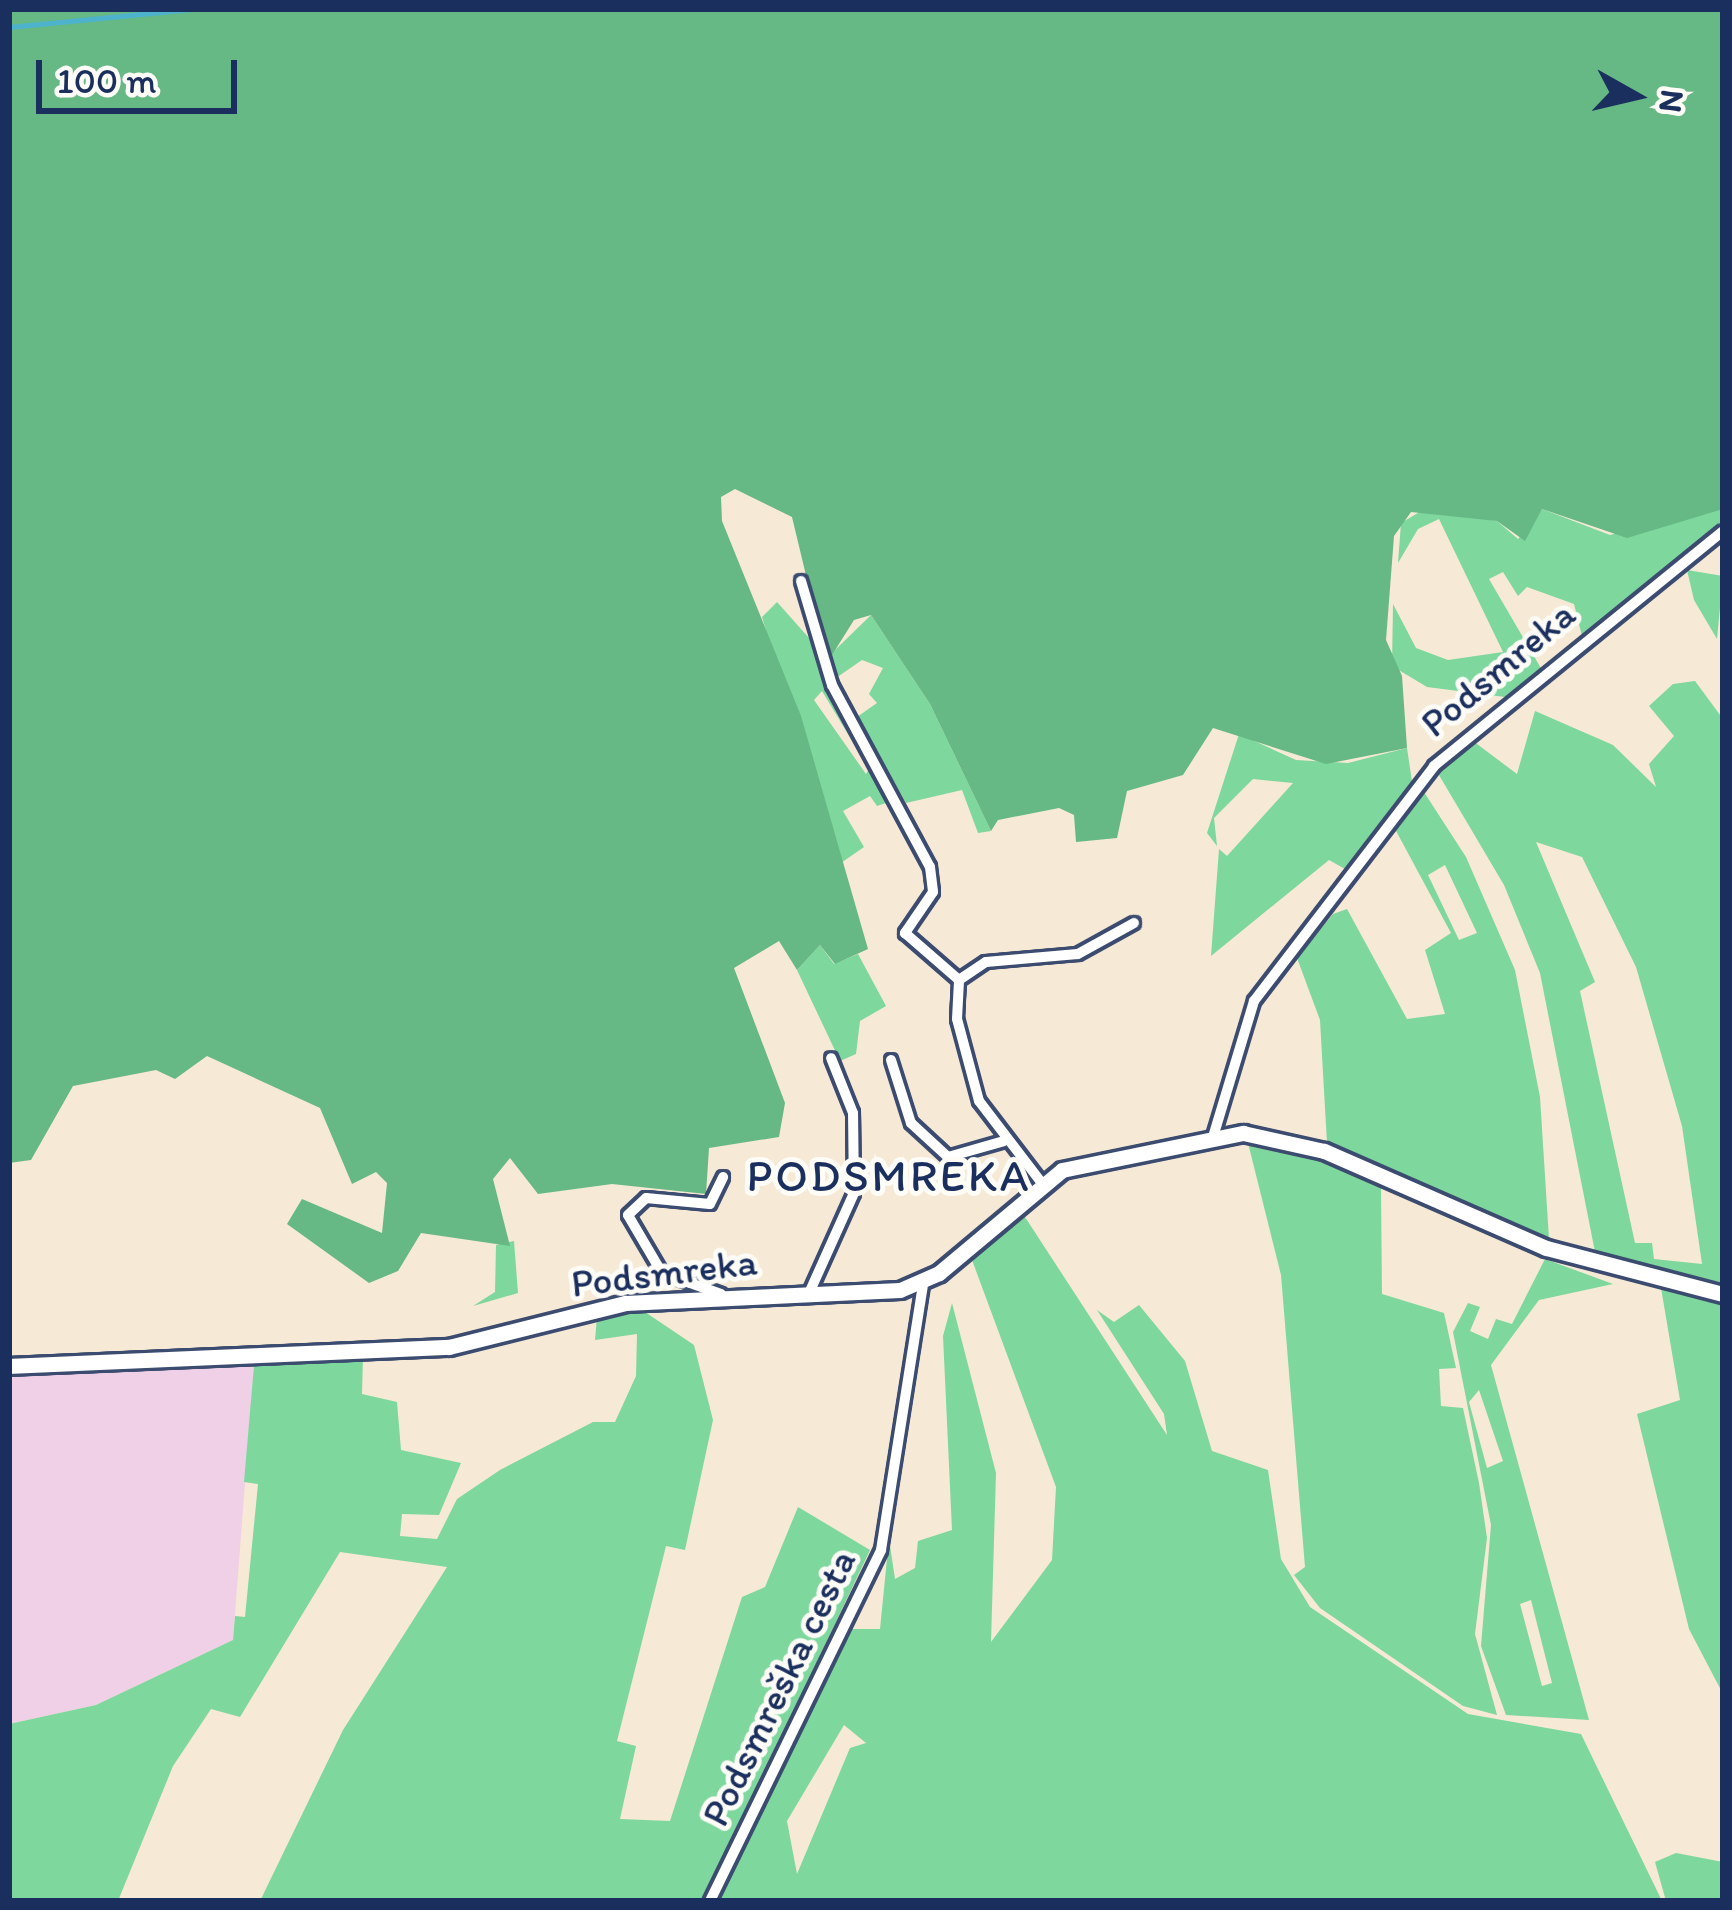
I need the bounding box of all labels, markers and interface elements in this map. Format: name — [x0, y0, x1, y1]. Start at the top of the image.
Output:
scale bar — [42, 36, 243, 110]
north arrow — [1576, 36, 1696, 156]
text: 100 m — [57, 59, 156, 102]
text: N — [1651, 87, 1693, 115]
street label: Podsmreka — [1411, 591, 1585, 747]
district label: PODSMREKA — [746, 1149, 1032, 1203]
street label: Podsmreka — [568, 1238, 760, 1308]
street label: Podsmreška cesta — [692, 1542, 866, 1834]

